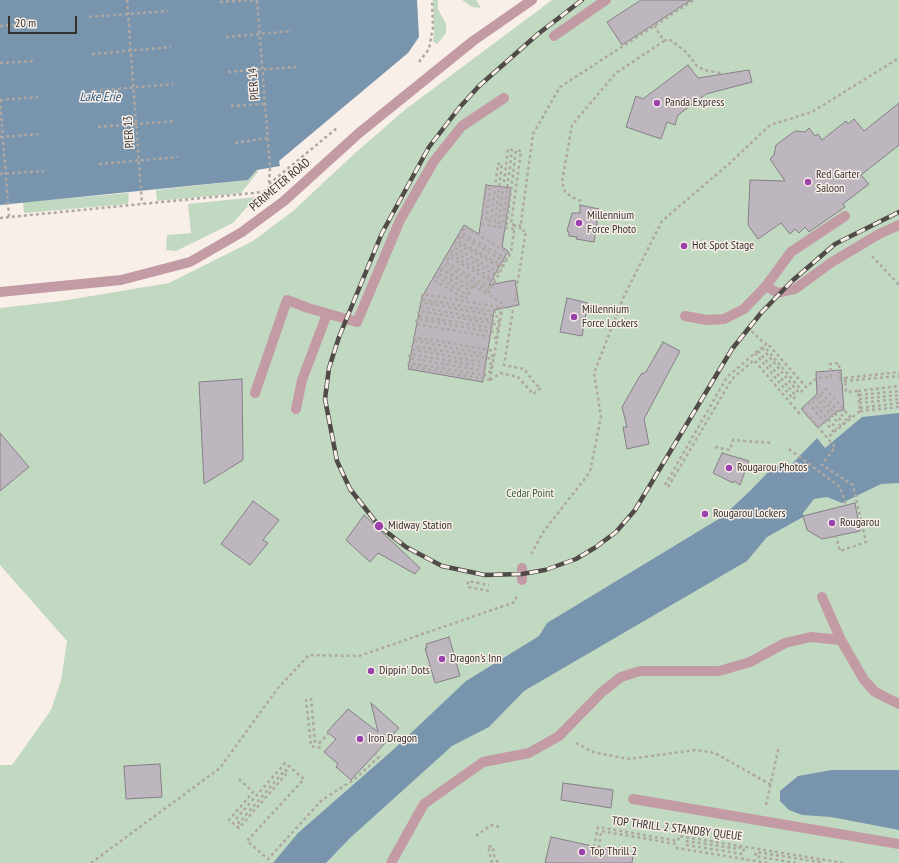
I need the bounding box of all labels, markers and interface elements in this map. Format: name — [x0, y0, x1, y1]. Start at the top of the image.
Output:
scale bar — [10, 8, 79, 34]
text: 20 m — [15, 15, 36, 30]
street label: PIER 14 — [245, 67, 263, 101]
water label: Lake Erie — [80, 89, 120, 105]
place label: Panda Express — [665, 96, 724, 110]
marker: Panda Express — [652, 98, 662, 108]
street label: PIER 13 — [121, 115, 137, 149]
street label: PERIMETER ROAD — [247, 156, 313, 214]
place label: Red Garter Saloon — [816, 168, 860, 196]
marker: Red Garter Saloon — [803, 177, 813, 187]
place label: Millennium Force Photo — [587, 209, 636, 237]
marker: Millennium Force Photo — [574, 218, 584, 228]
place label: Hot Spot Stage — [692, 239, 754, 253]
marker: Hot Spot Stage — [679, 241, 689, 251]
place label: Millennium Force Lockers — [582, 303, 638, 331]
marker: Millennium Force Lockers — [569, 312, 579, 322]
place label: Rougarou Photos — [737, 461, 807, 475]
marker: Rougarou Photos — [724, 463, 734, 473]
park label: Cedar Point — [506, 487, 554, 501]
place label: Rougarou Lockers — [713, 507, 786, 521]
marker: Rougarou Lockers — [700, 509, 710, 519]
place label: Rougarou — [840, 516, 879, 530]
marker: Rougarou — [827, 518, 837, 528]
place label: Midway Station — [388, 519, 452, 533]
marker: Midway Station — [373, 520, 385, 532]
place label: Dragon's Inn — [450, 652, 502, 666]
marker: Dragon's Inn — [437, 654, 447, 664]
place label: Dippin' Dots — [379, 664, 430, 678]
marker: Dippin' Dots — [366, 666, 376, 676]
place label: Iron Dragon — [368, 732, 417, 746]
marker: Iron Dragon — [355, 734, 365, 744]
street label: TOP THRILL 2 STANDBY QUEUE — [611, 814, 743, 844]
place label: Top Thrill 2 — [590, 845, 637, 859]
marker: Top Thrill 2 — [577, 847, 587, 857]

